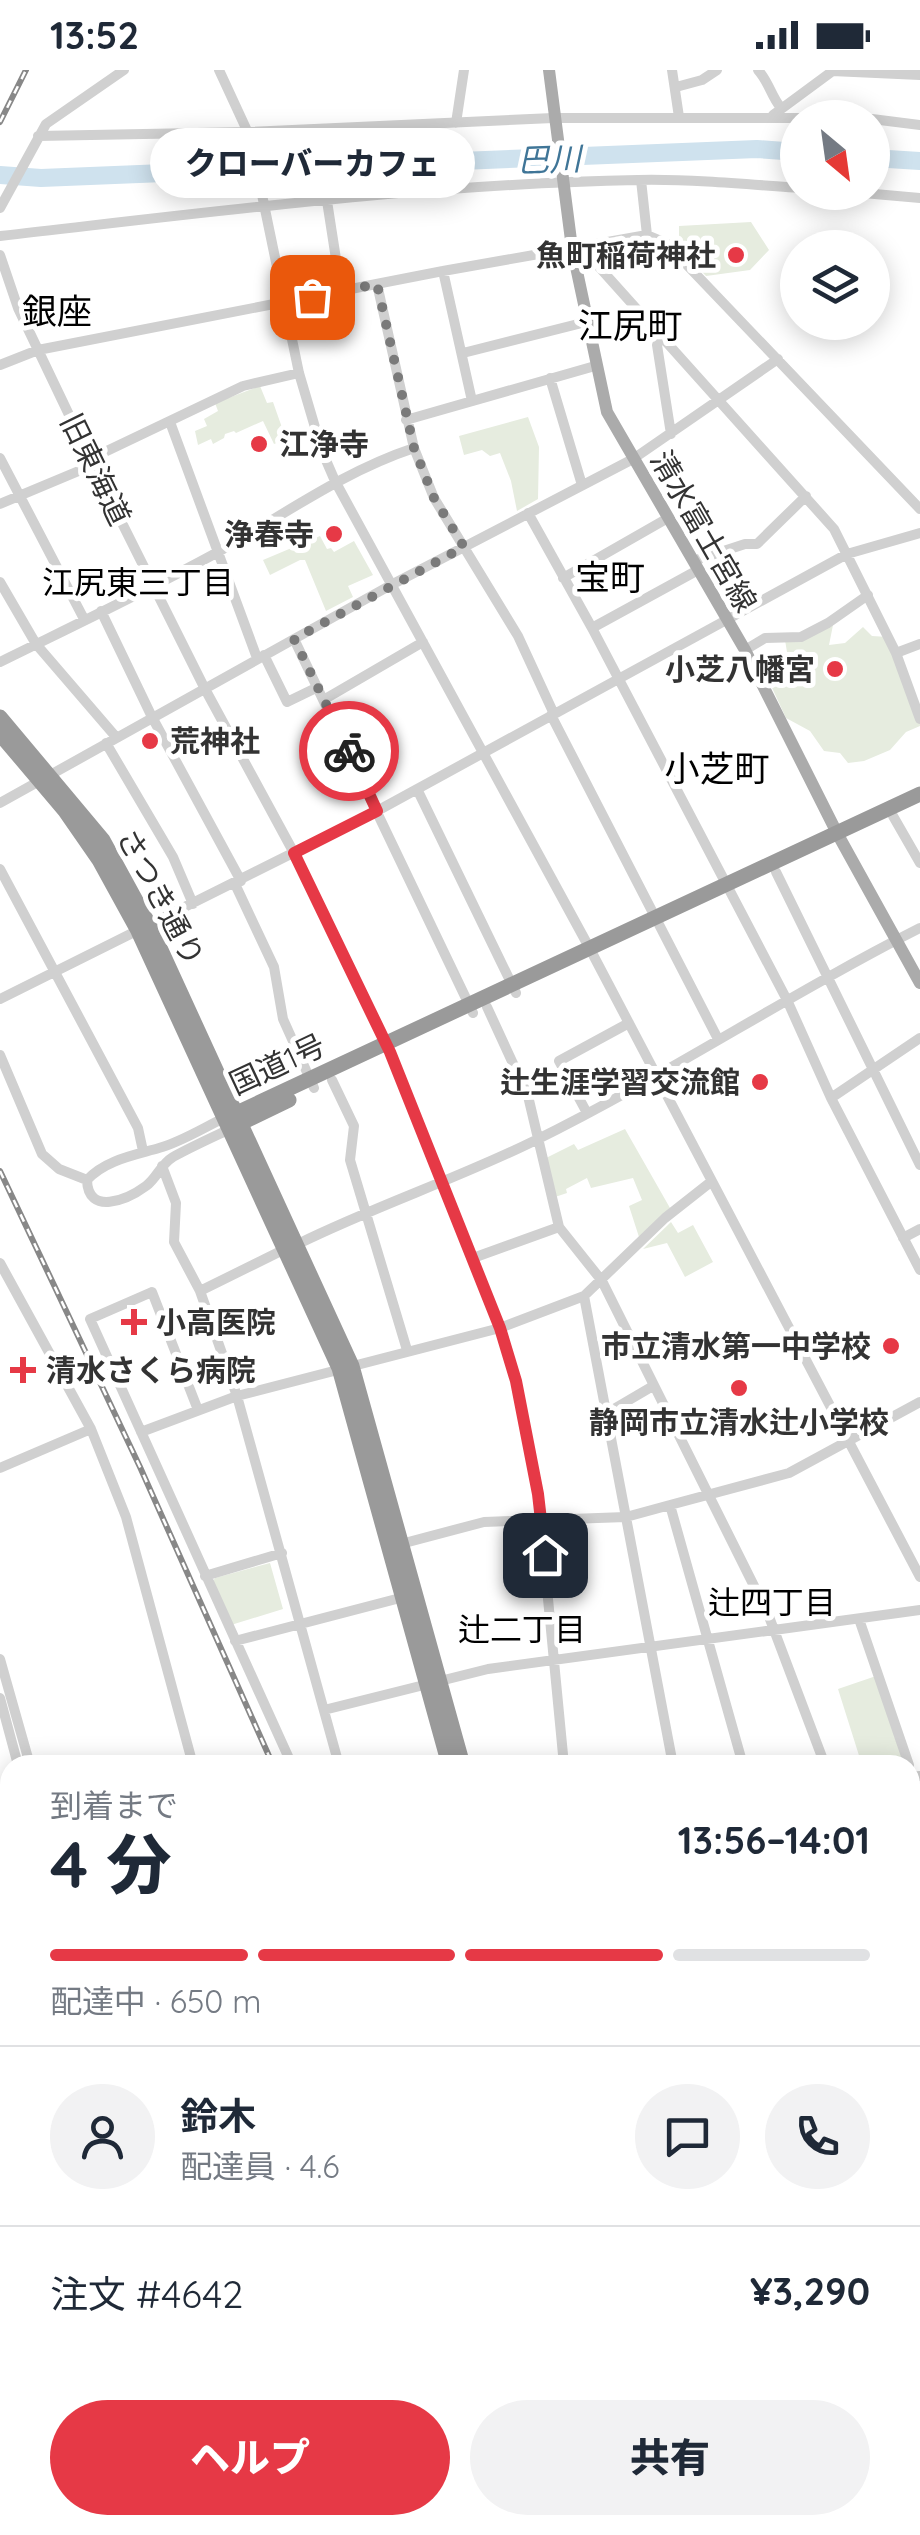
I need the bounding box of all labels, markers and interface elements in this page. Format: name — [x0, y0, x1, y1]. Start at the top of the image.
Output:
text: 13:52 — [50, 11, 139, 59]
north arrow — [780, 100, 890, 210]
map controls — [780, 100, 890, 340]
callout: クローバーカフェ — [150, 127, 474, 197]
water label: 巴川 — [516, 138, 585, 180]
text: クローバーカフェ — [185, 143, 440, 183]
button: layers — [780, 230, 890, 340]
place label: 魚町稲荷神社 — [536, 236, 716, 274]
marker: 魚町稲荷神社 — [725, 244, 747, 266]
pin — [270, 255, 355, 340]
icon: bag — [285, 270, 340, 325]
district label: 銀座 — [22, 289, 92, 333]
district label: 江尻町 — [577, 303, 683, 347]
street label: 旧東海道 — [53, 407, 139, 531]
place label: 江浄寺 — [279, 425, 369, 463]
marker: 江浄寺 — [248, 433, 270, 455]
street label: 清水富士宮線 — [643, 444, 765, 618]
place label: 浄春寺 — [224, 515, 314, 553]
marker: 浄春寺 — [323, 523, 345, 545]
district label: 宝町 — [575, 555, 645, 599]
district label: 江尻東三丁目 — [42, 562, 234, 602]
place label: 小芝八幡宮 — [665, 650, 815, 688]
marker: 小芝八幡宮 — [824, 658, 846, 680]
courier — [299, 701, 399, 801]
place label: 荒神社 — [170, 722, 260, 760]
icon: bike — [322, 724, 377, 779]
marker: 荒神社 — [139, 730, 161, 752]
district label: 小芝町 — [664, 746, 770, 790]
street label: さつき通り — [109, 822, 213, 972]
street label: 国道1号 — [223, 1025, 331, 1103]
place label: 辻生涯学習交流館 — [500, 1063, 740, 1101]
marker: 辻生涯学習交流館 — [749, 1071, 771, 1093]
place label: 小高医院 — [156, 1303, 276, 1341]
marker: 小高医院 — [121, 1309, 147, 1335]
place label: 市立清水第一中学校 — [601, 1327, 871, 1365]
marker: 市立清水第一中学校 — [880, 1335, 902, 1357]
place label: 清水さくら病院 — [46, 1351, 256, 1389]
marker: 清水さくら病院 — [10, 1357, 36, 1383]
marker: 静岡市立清水辻小学校 — [728, 1377, 750, 1399]
place label: 静岡市立清水辻小学校 — [589, 1403, 889, 1441]
pin — [503, 1513, 588, 1598]
icon: home — [518, 1528, 573, 1583]
district label: 辻四丁目 — [708, 1582, 836, 1622]
district label: 辻二丁目 — [458, 1609, 586, 1649]
text: 到着まで — [50, 1785, 178, 1825]
text: 13:56–14:01 — [678, 1816, 870, 1864]
text: 4 分 — [50, 1823, 171, 1904]
text: 配達中 · 650 m — [50, 1981, 261, 2021]
button: person — [50, 2084, 155, 2189]
button: chat — [635, 2084, 740, 2189]
button: phone — [765, 2084, 870, 2189]
text: 鈴木 — [180, 2092, 256, 2140]
text: 配達員 · 4.6 — [180, 2146, 340, 2186]
text: ¥3,290 — [750, 2267, 870, 2315]
text: 注文 #4642 — [50, 2270, 243, 2318]
button: ヘルプ — [50, 2400, 450, 2515]
button: 共有 — [470, 2400, 870, 2515]

